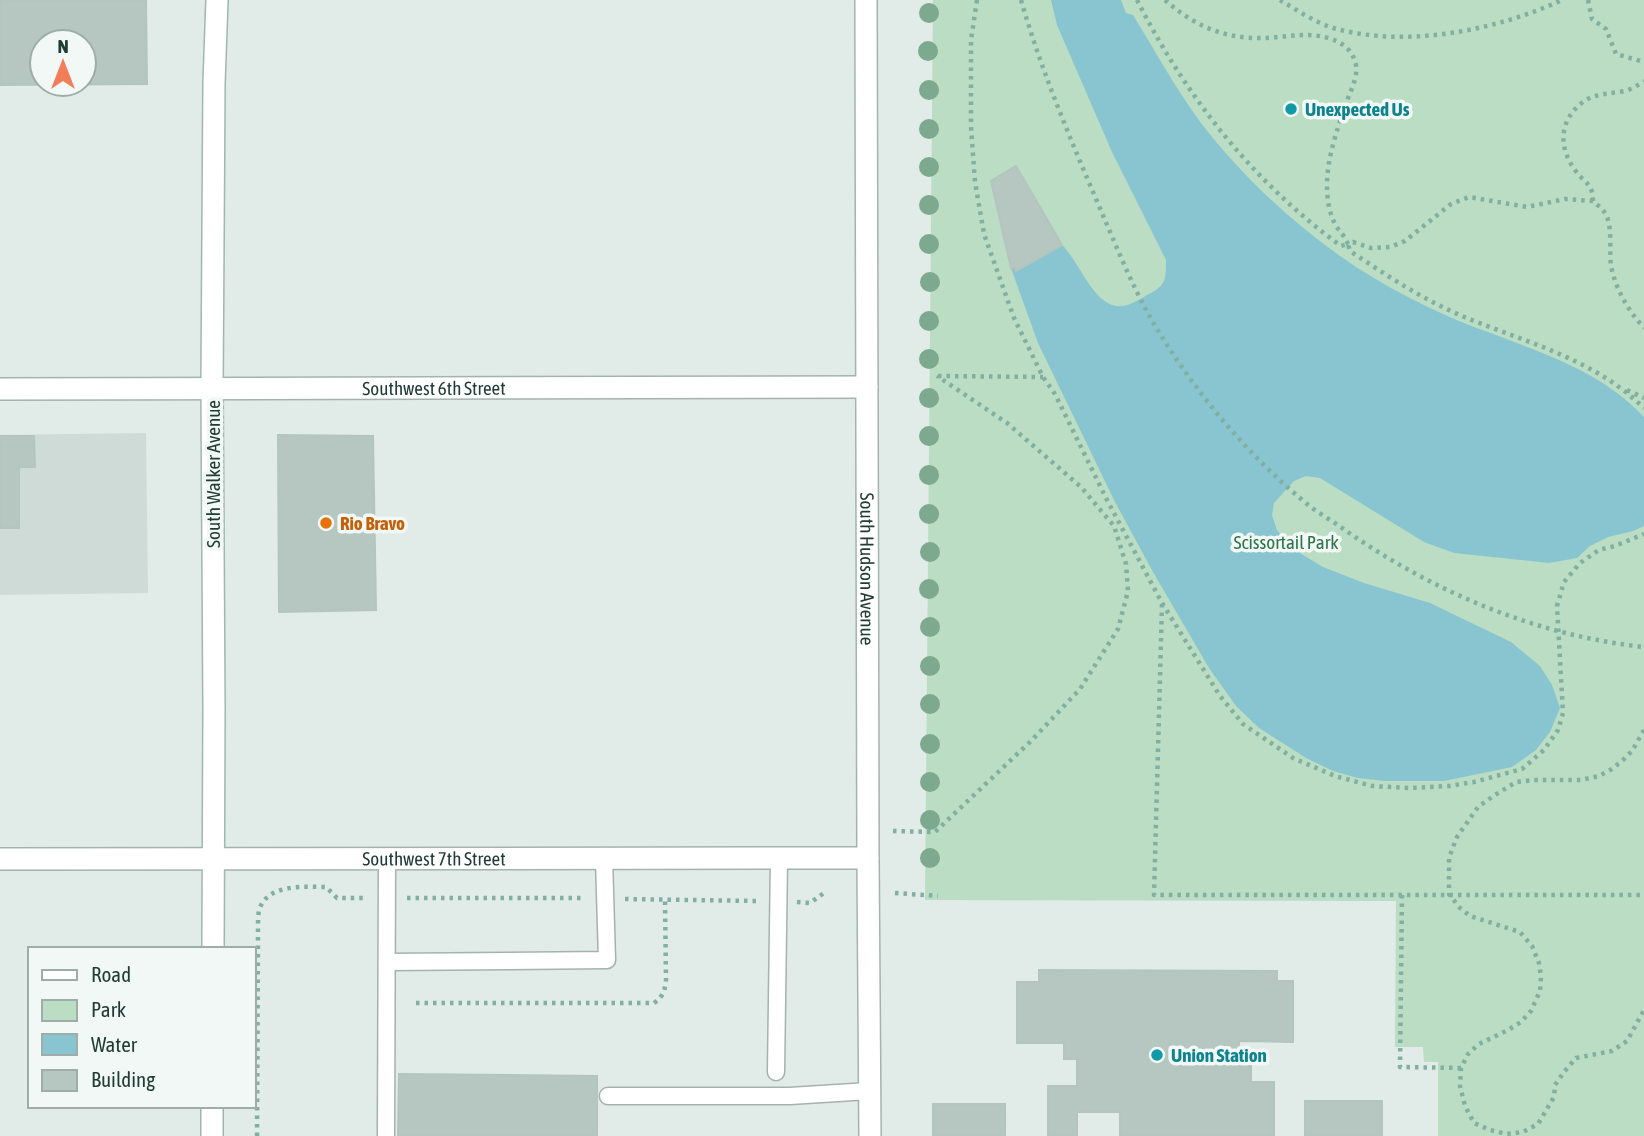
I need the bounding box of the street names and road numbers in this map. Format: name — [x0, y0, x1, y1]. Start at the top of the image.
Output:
street label: Southwest 6th Street — [362, 377, 506, 399]
street label: South Walker Avenue — [202, 400, 224, 548]
street label: South Hudson Avenue — [856, 493, 879, 645]
street label: Southwest 7th Street — [362, 847, 506, 870]

